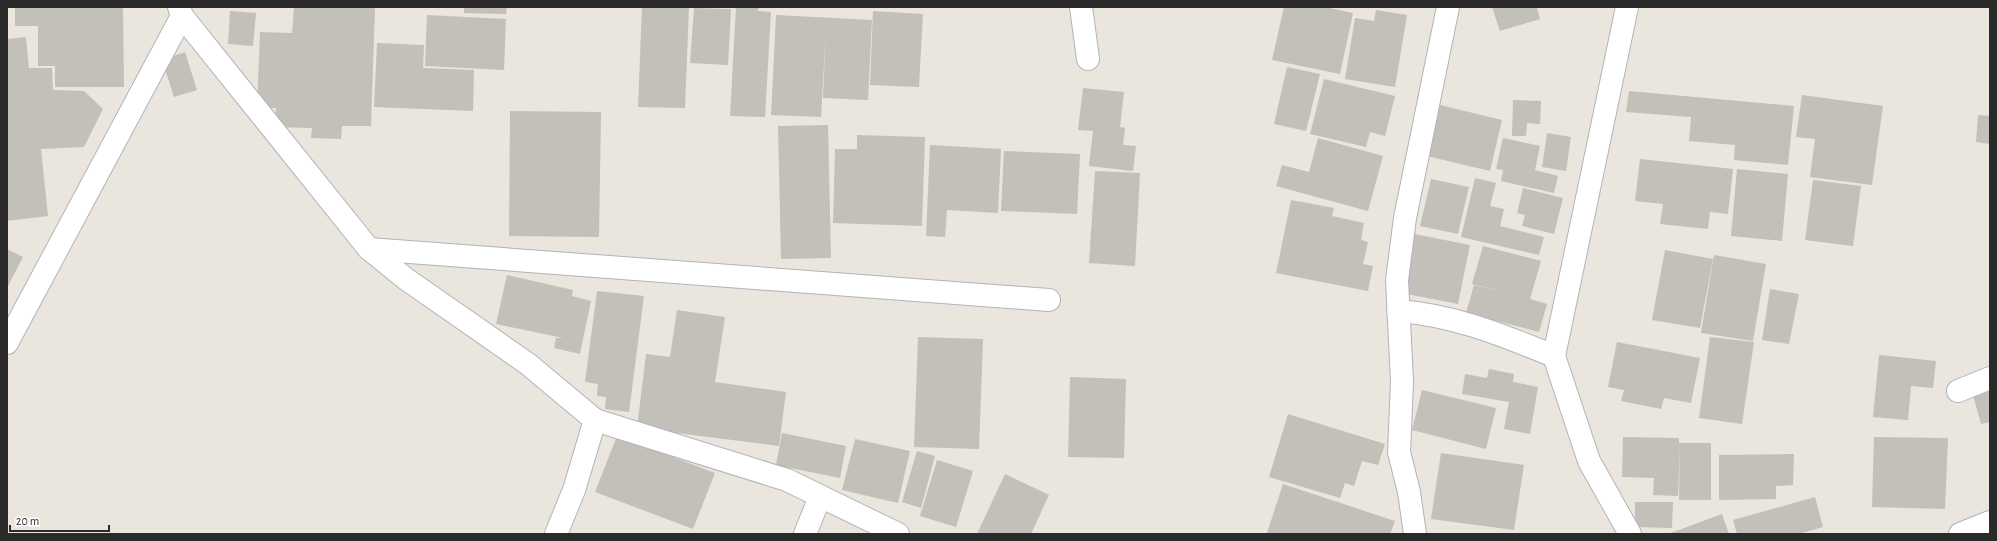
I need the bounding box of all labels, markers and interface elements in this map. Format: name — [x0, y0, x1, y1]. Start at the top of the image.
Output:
scale bar — [10, 507, 109, 533]
text: 20 m — [16, 515, 39, 527]

